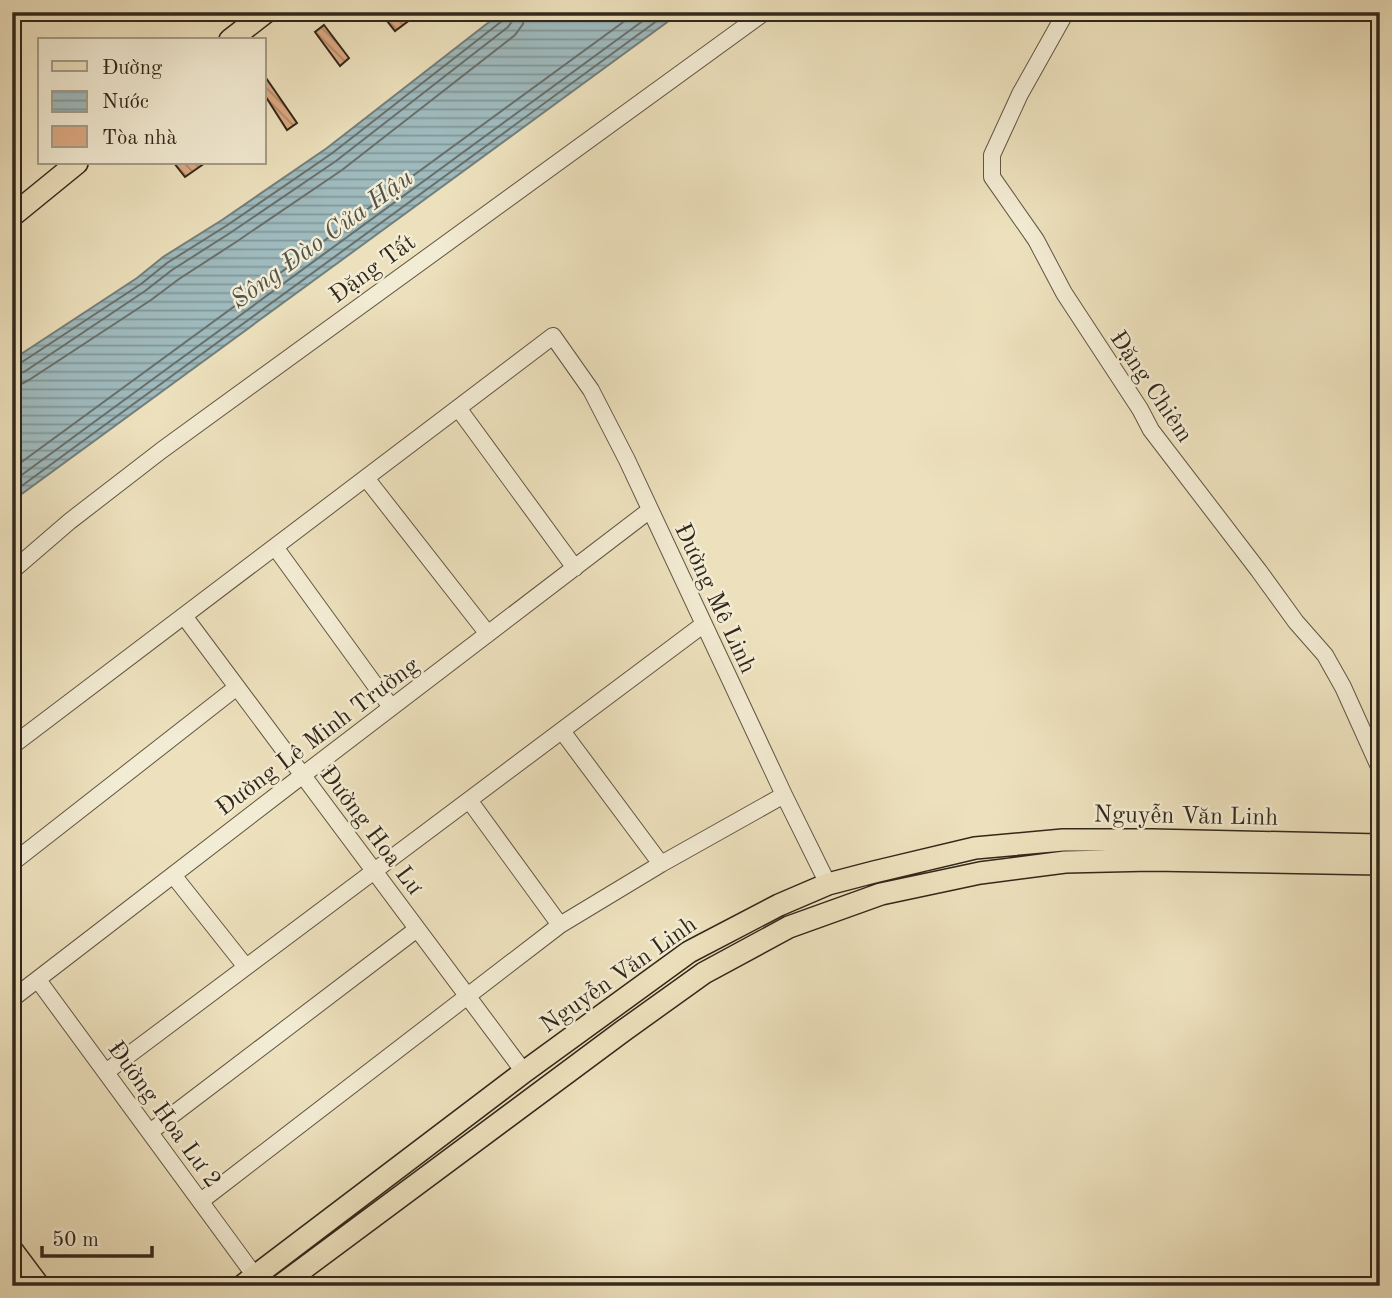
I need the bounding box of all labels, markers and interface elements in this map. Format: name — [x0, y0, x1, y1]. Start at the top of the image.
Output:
legend — [38, 38, 266, 164]
text: Đường — [102, 58, 163, 79]
text: Nước — [102, 92, 149, 113]
text: Tòa nhà — [102, 128, 177, 149]
water label: Sông Đào Cửa Hậu — [226, 165, 418, 314]
street label: Đặng Tất — [325, 230, 420, 309]
street label: Đặng Chiêm — [1104, 327, 1196, 447]
street label: Đường Mê Linh — [669, 520, 759, 677]
street label: Đường Lê Minh Trường — [213, 654, 424, 821]
street label: Đường Hoa Lư — [314, 762, 426, 900]
street label: Nguyễn Văn Linh — [1093, 801, 1279, 831]
street label: Nguyễn Văn Linh — [536, 911, 702, 1038]
street label: Đường Hoa Lư 2 — [102, 1037, 224, 1193]
scale bar — [42, 1214, 152, 1258]
text: 50 m — [52, 1230, 99, 1251]

